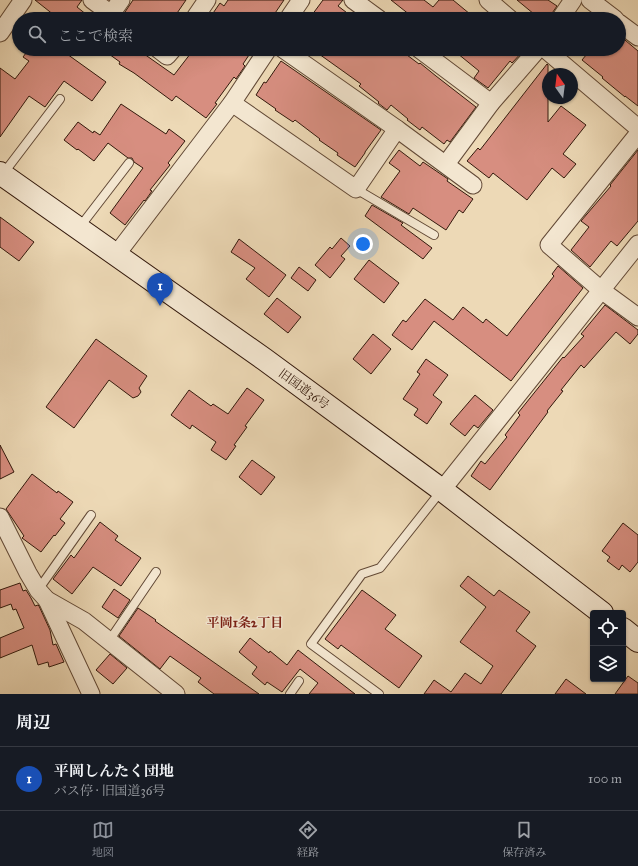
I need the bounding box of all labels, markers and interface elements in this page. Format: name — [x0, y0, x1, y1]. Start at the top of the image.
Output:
search box — [12, 12, 626, 56]
icon: search — [26, 23, 48, 45]
text: ここで検索 — [58, 27, 133, 45]
north arrow — [542, 68, 578, 104]
your location — [353, 234, 373, 254]
pin: 1 — [147, 273, 173, 306]
street label: 旧国道36号 — [276, 366, 332, 412]
map controls — [590, 610, 626, 682]
button: locate — [590, 610, 626, 646]
district label: 平岡1条2丁目 — [207, 615, 283, 631]
button: layers — [590, 646, 626, 682]
text: 周辺 — [16, 712, 50, 733]
text: 平岡しんたく団地 — [54, 762, 174, 780]
text: 1 — [26, 771, 32, 787]
text: 100 m — [588, 771, 622, 787]
text: バス停 · 旧国道36号 — [54, 783, 165, 799]
tab: 地図 — [92, 819, 114, 859]
tab: 経路 — [297, 819, 319, 859]
tab: 保存済み — [502, 819, 546, 859]

